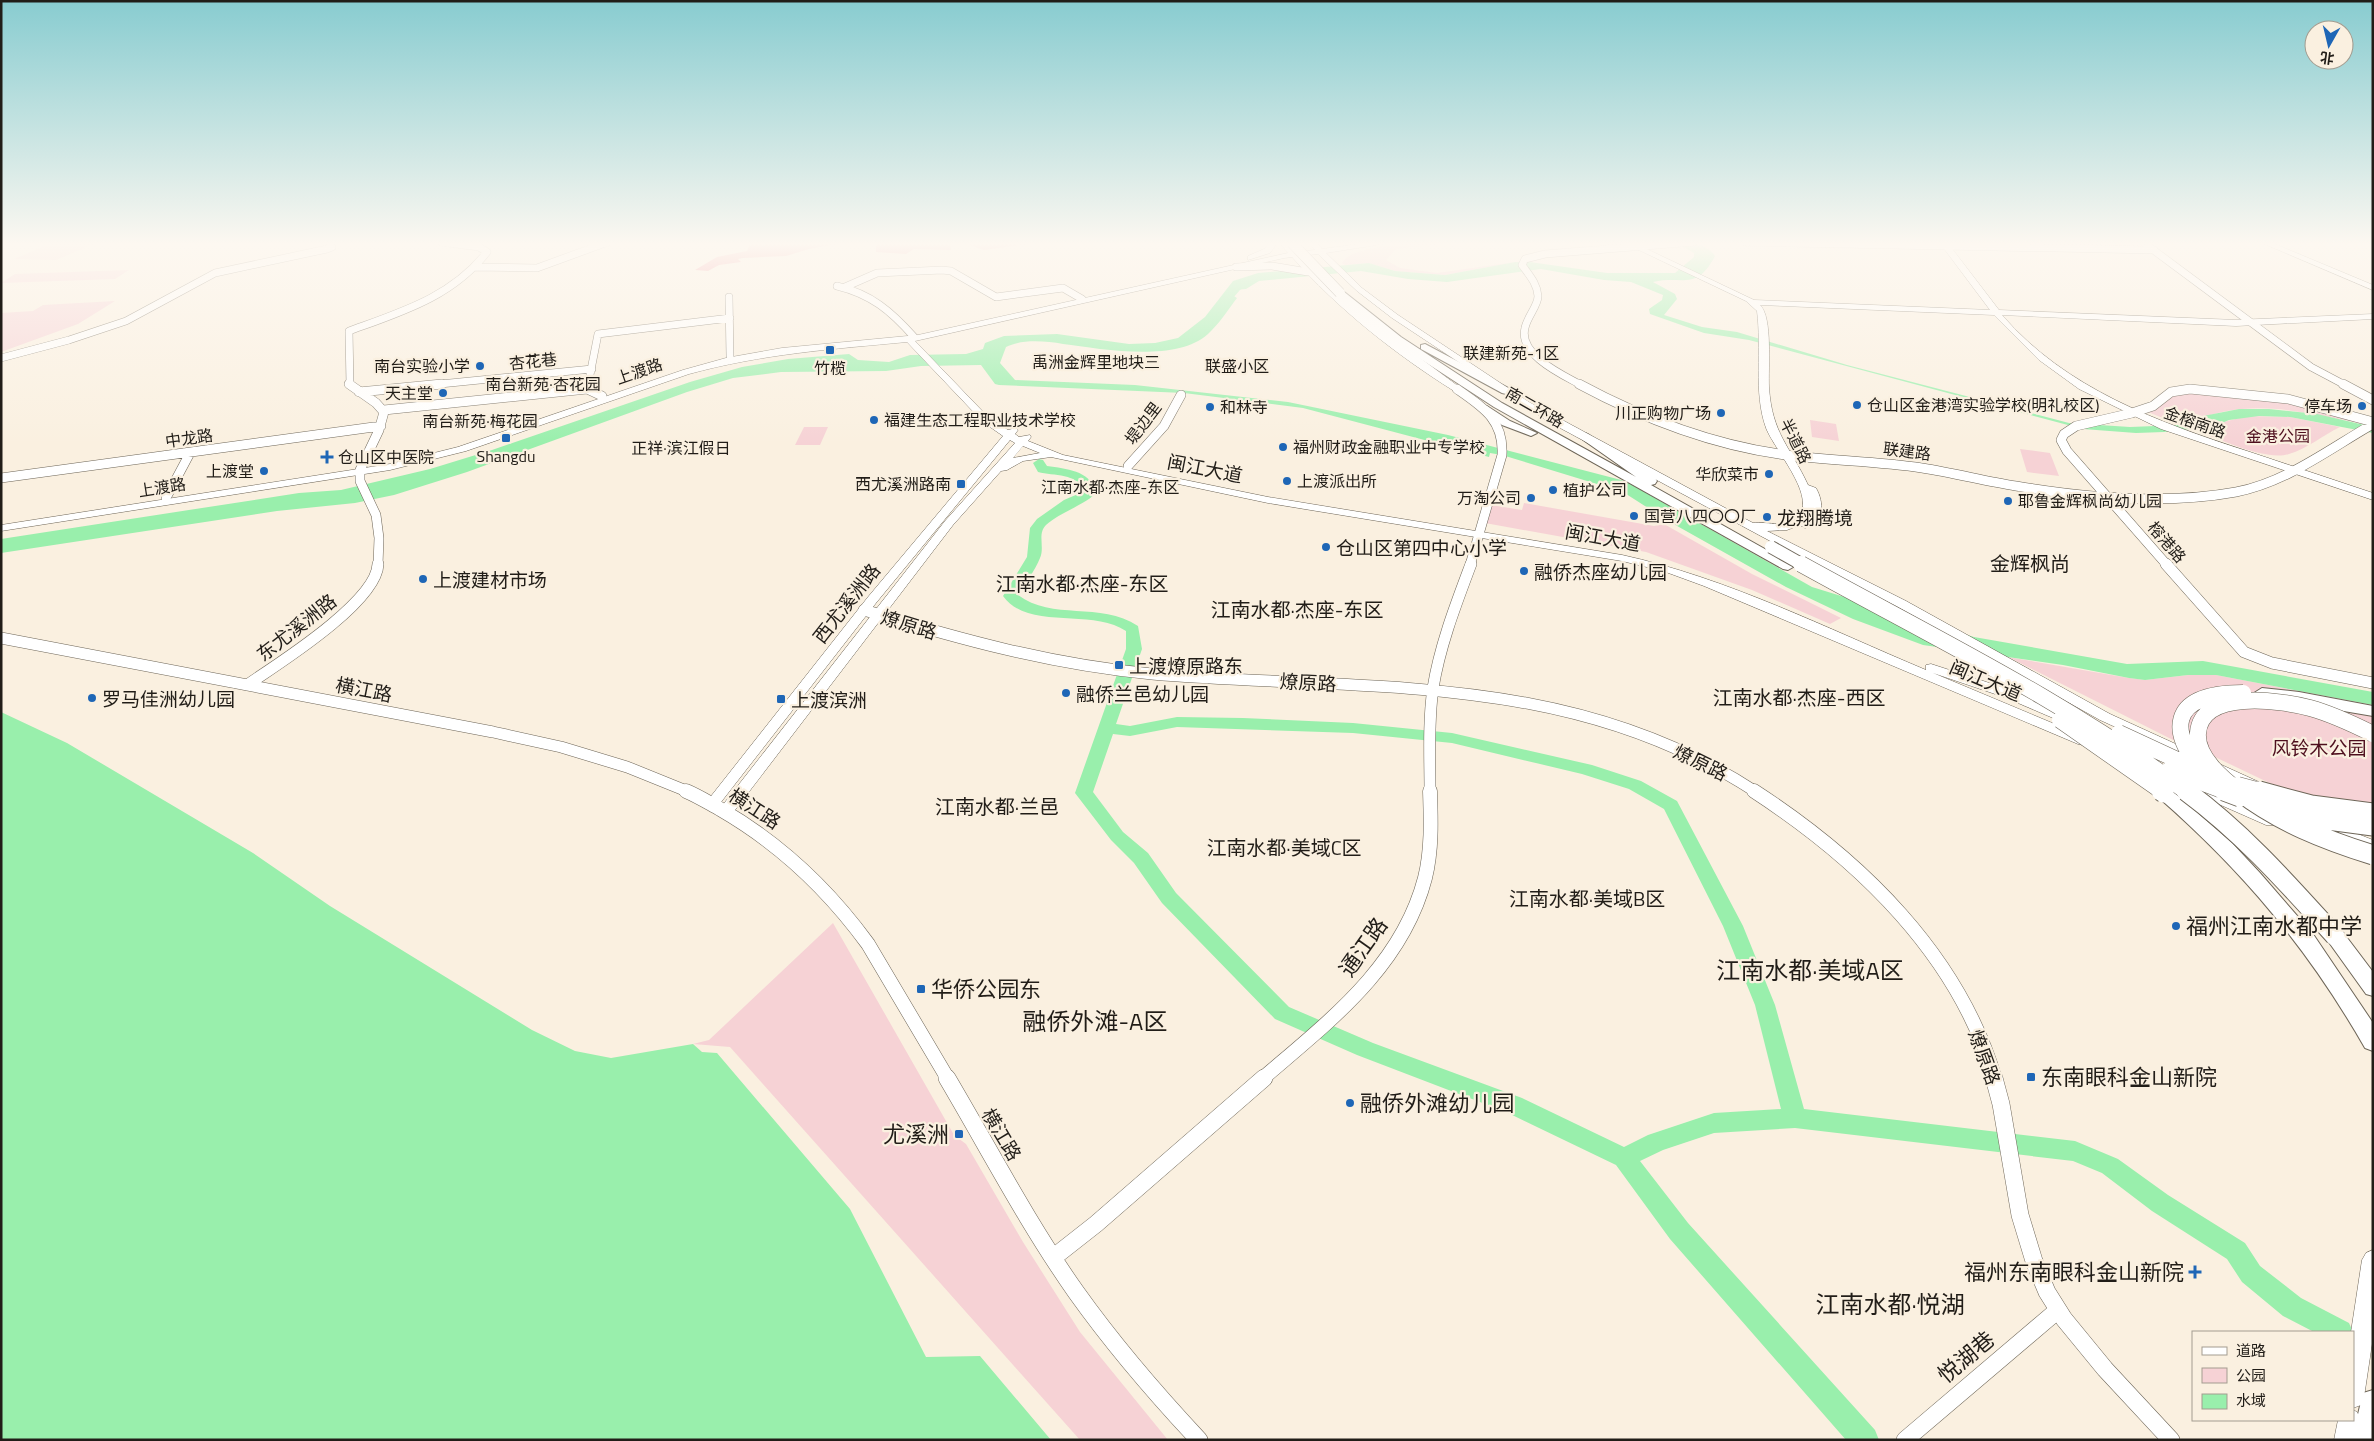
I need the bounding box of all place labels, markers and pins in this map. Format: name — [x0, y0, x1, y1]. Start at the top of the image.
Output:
marker: 竹榄 — [824, 344, 836, 356]
place label: 南台实验小学 — [374, 354, 470, 378]
place label: 竹榄 — [814, 356, 846, 380]
marker: 南台实验小学 — [474, 360, 486, 372]
place label: 天主堂 — [385, 381, 433, 405]
marker: 天主堂 — [437, 387, 449, 399]
place label: 仓山区金港湾实验学校(明礼校区) — [1867, 393, 2099, 417]
place label: 停车场 — [2304, 394, 2352, 418]
place label: 和林寺 — [1220, 395, 1268, 419]
marker: 仓山区金港湾实验学校(明礼校区) — [1851, 399, 1863, 411]
marker: 停车场 — [2356, 400, 2368, 412]
marker: 和林寺 — [1204, 401, 1216, 413]
place label: 川正购物广场 — [1615, 401, 1711, 425]
marker: 川正购物广场 — [1715, 407, 1727, 419]
place label: 福建生态工程职业技术学校 — [884, 408, 1076, 432]
marker: 福建生态工程职业技术学校 — [868, 414, 880, 426]
marker: Shangdu — [500, 432, 512, 444]
place label: 福州财政金融职业中专学校 — [1293, 435, 1485, 459]
marker: 福州财政金融职业中专学校 — [1277, 441, 1289, 453]
place label: Shangdu — [476, 444, 536, 468]
place label: 仓山区中医院 — [338, 445, 434, 469]
marker: 仓山区中医院 — [320, 450, 334, 464]
place label: 上渡堂 — [206, 459, 254, 483]
place label: 华欣菜市 — [1695, 462, 1759, 486]
marker: 上渡堂 — [258, 465, 270, 477]
marker: 华欣菜市 — [1763, 468, 1775, 480]
place label: 上渡派出所 — [1297, 469, 1377, 493]
place label: 西尤溪洲路南 — [855, 472, 951, 496]
marker: 上渡派出所 — [1281, 475, 1293, 487]
marker: 西尤溪洲路南 — [955, 478, 967, 490]
place label: 植护公司 — [1563, 478, 1627, 502]
marker: 植护公司 — [1547, 484, 1559, 496]
place label: 万淘公司 — [1457, 486, 1521, 510]
place label: 耶鲁金辉枫尚幼儿园 — [2018, 489, 2162, 513]
marker: 万淘公司 — [1525, 492, 1537, 504]
marker: 耶鲁金辉枫尚幼儿园 — [2002, 495, 2014, 507]
place label: 龙翔腾境 — [1777, 503, 1853, 532]
place label: 国营八四〇〇厂 — [1644, 504, 1756, 528]
marker: 国营八四〇〇厂 — [1628, 510, 1640, 522]
marker: 龙翔腾境 — [1761, 511, 1773, 523]
place label: 仓山区第四中心小学 — [1336, 533, 1507, 562]
marker: 仓山区第四中心小学 — [1320, 541, 1332, 553]
place label: 融侨杰座幼儿园 — [1534, 557, 1667, 586]
place label: 上渡建材市场 — [433, 565, 547, 594]
marker: 融侨杰座幼儿园 — [1518, 565, 1530, 577]
marker: 上渡建材市场 — [417, 573, 429, 585]
place label: 上渡燎原路东 — [1129, 651, 1243, 680]
marker: 上渡燎原路东 — [1113, 659, 1125, 671]
place label: 融侨兰邑幼儿园 — [1076, 679, 1209, 708]
place label: 罗马佳洲幼儿园 — [102, 684, 235, 713]
place label: 上渡滨洲 — [791, 685, 867, 714]
marker: 融侨兰邑幼儿园 — [1060, 687, 1072, 699]
marker: 罗马佳洲幼儿园 — [86, 692, 98, 704]
marker: 上渡滨洲 — [775, 693, 787, 705]
place label: 福州江南水都中学 — [2186, 909, 2362, 943]
marker: 福州江南水都中学 — [2170, 920, 2182, 932]
place label: 华侨公园东 — [931, 972, 1041, 1006]
marker: 华侨公园东 — [915, 983, 927, 995]
place label: 东南眼科金山新院 — [2041, 1060, 2217, 1094]
marker: 东南眼科金山新院 — [2025, 1071, 2037, 1083]
place label: 融侨外滩幼儿园 — [1360, 1086, 1514, 1120]
marker: 融侨外滩幼儿园 — [1344, 1097, 1356, 1109]
place label: 尤溪洲 — [883, 1117, 949, 1151]
marker: 尤溪洲 — [953, 1128, 965, 1140]
place label: 福州东南眼科金山新院 — [1964, 1255, 2184, 1289]
marker: 福州东南眼科金山新院 — [2188, 1265, 2202, 1279]

